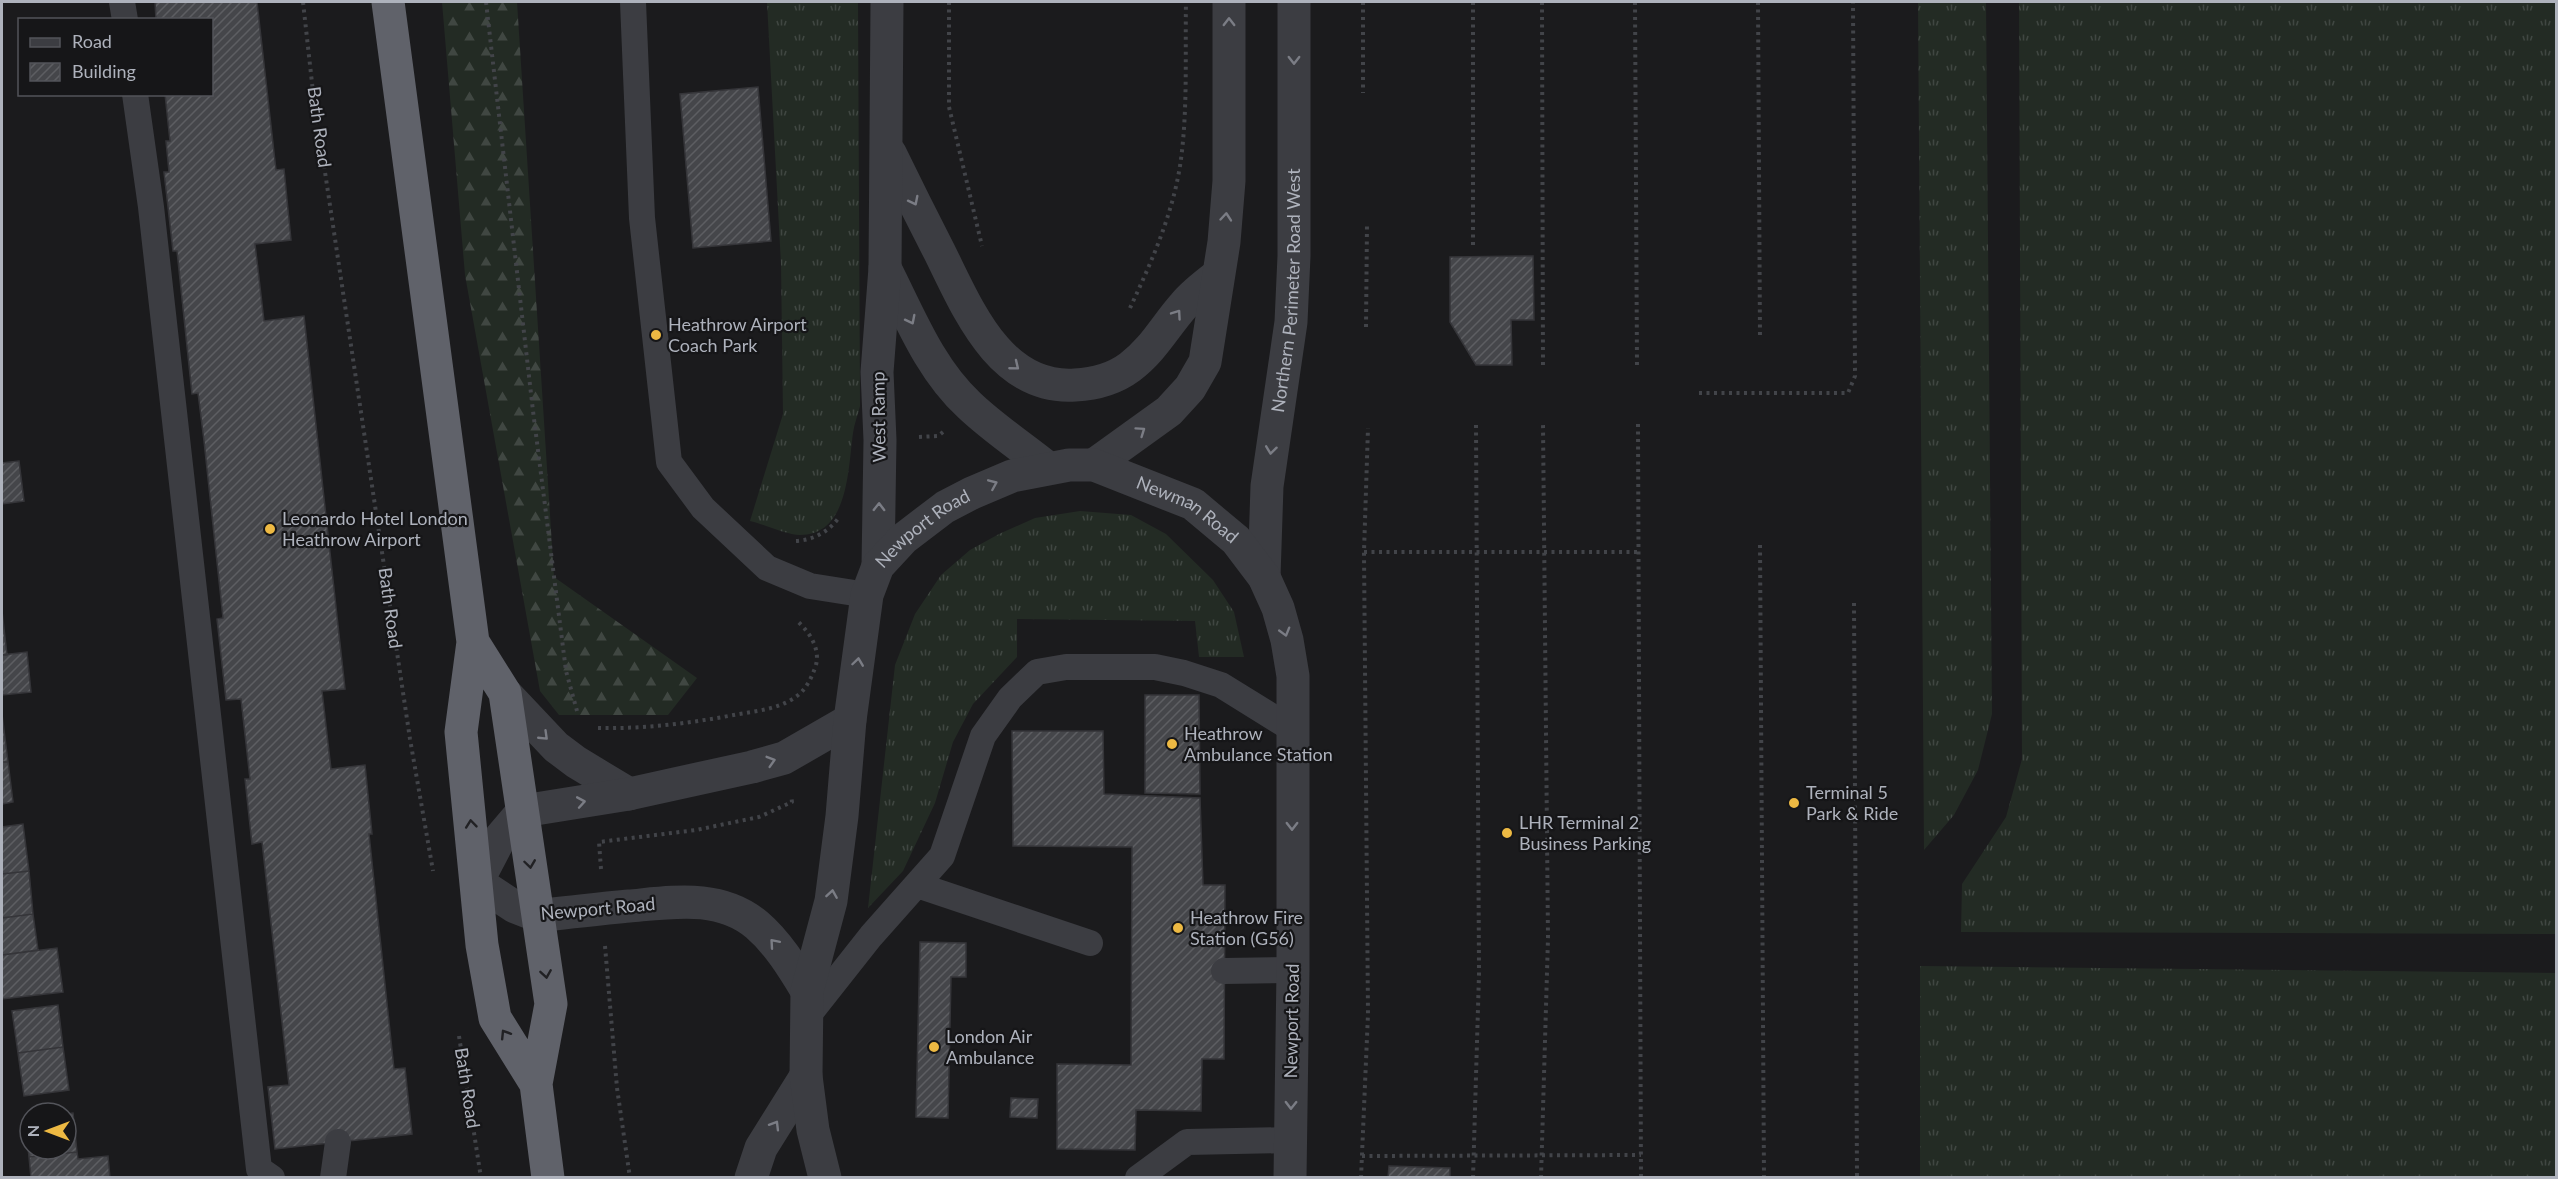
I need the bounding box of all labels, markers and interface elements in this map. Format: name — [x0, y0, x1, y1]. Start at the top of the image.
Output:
one-way arrow — [1223, 17, 1235, 26]
legend — [18, 18, 213, 96]
text: Road — [72, 30, 112, 52]
one-way arrow — [1288, 56, 1300, 65]
text: Building — [72, 60, 136, 82]
street label: Bath Road — [303, 85, 337, 169]
street label: Northern Perimeter Road West — [1266, 168, 1304, 414]
one-way arrow — [906, 195, 918, 206]
one-way arrow — [1219, 212, 1232, 221]
one-way arrow — [1170, 310, 1181, 321]
place label: Heathrow Airport Coach Park — [668, 313, 807, 356]
one-way arrow — [904, 314, 915, 325]
marker: Heathrow Airport Coach Park — [649, 328, 663, 342]
one-way arrow — [1008, 359, 1019, 370]
street label: West Ramp — [866, 371, 890, 463]
one-way arrow — [1135, 427, 1146, 438]
one-way arrow — [1266, 445, 1278, 455]
street label: Newman Road — [1134, 471, 1243, 547]
one-way arrow — [987, 479, 998, 491]
street label: Newport Road — [870, 484, 973, 572]
one-way arrow — [873, 503, 885, 512]
place label: Leonardo Hotel London Heathrow Airport — [282, 507, 468, 550]
marker: Leonardo Hotel London Heathrow Airport — [263, 522, 277, 536]
street label: Bath Road — [374, 566, 408, 650]
one-way arrow — [1278, 626, 1290, 637]
one-way arrow — [851, 658, 864, 667]
place label: Heathrow Ambulance Station — [1184, 722, 1333, 765]
one-way arrow — [537, 728, 548, 739]
marker: Heathrow Ambulance Station — [1165, 737, 1179, 751]
one-way arrow — [765, 756, 776, 768]
place label: Terminal 5 Park & Ride — [1806, 781, 1898, 824]
one-way arrow — [576, 796, 585, 808]
marker: Terminal 5 Park & Ride — [1787, 796, 1801, 810]
place label: LHR Terminal 2 Business Parking — [1519, 811, 1651, 854]
one-way arrow — [465, 819, 478, 828]
one-way arrow — [1286, 821, 1298, 830]
marker: LHR Terminal 2 Business Parking — [1500, 826, 1514, 840]
one-way arrow — [524, 859, 536, 868]
one-way arrow — [825, 889, 837, 899]
street label: Newport Road — [540, 892, 656, 924]
place label: Heathrow Fire Station (G56) — [1190, 906, 1303, 949]
marker: Heathrow Fire Station (G56) — [1171, 921, 1185, 935]
one-way arrow — [770, 939, 781, 950]
street label: Newport Road — [1279, 963, 1303, 1079]
one-way arrow — [540, 969, 552, 979]
place label: London Air Ambulance — [946, 1025, 1034, 1068]
one-way arrow — [501, 1030, 513, 1040]
marker: London Air Ambulance — [927, 1040, 941, 1054]
street label: Bath Road — [451, 1046, 485, 1130]
one-way arrow — [1285, 1100, 1298, 1109]
north arrow — [18, 1101, 78, 1161]
one-way arrow — [768, 1121, 780, 1131]
text: N — [23, 1125, 42, 1137]

